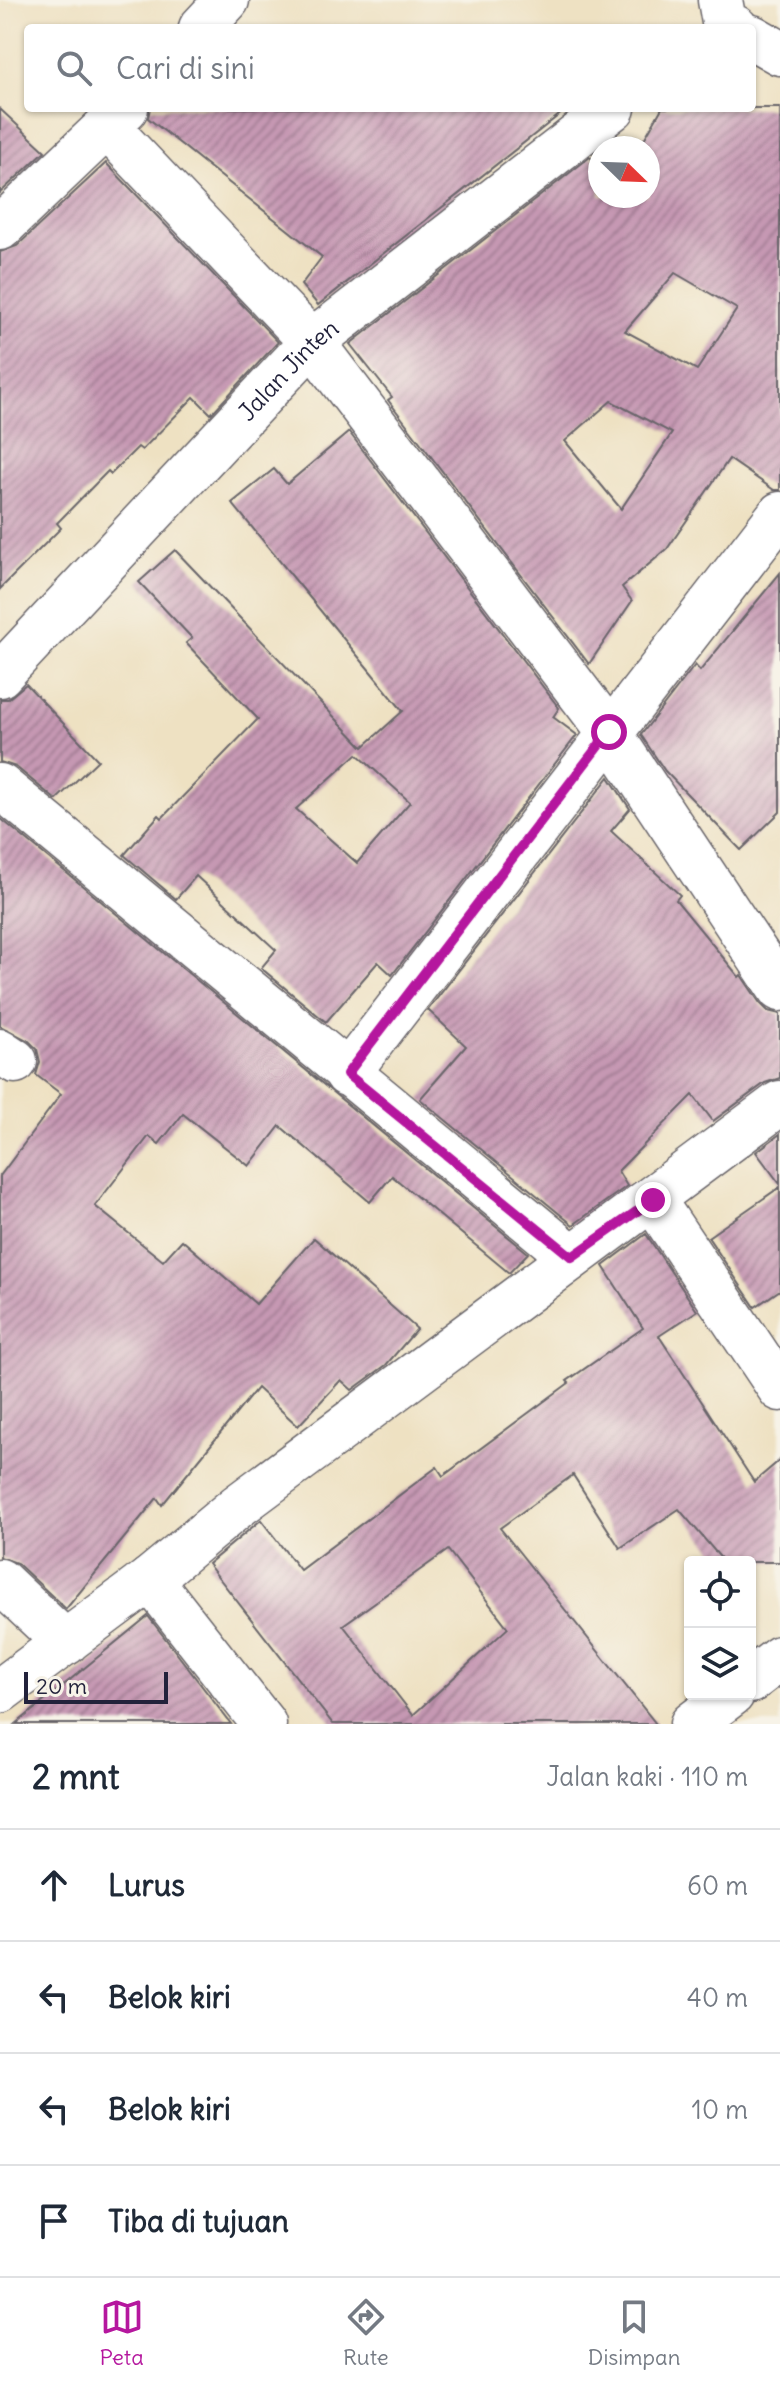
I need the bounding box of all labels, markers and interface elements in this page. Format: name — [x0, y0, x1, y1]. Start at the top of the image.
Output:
search box — [24, 24, 756, 112]
icon: search — [52, 46, 96, 90]
text: Cari di sini — [116, 49, 255, 87]
north arrow — [588, 136, 660, 208]
street label: Jalan Jinten — [232, 312, 344, 426]
route start — [591, 714, 627, 750]
route end — [635, 1182, 671, 1218]
map controls — [684, 1556, 756, 1700]
button: locate — [684, 1556, 756, 1628]
button: layers — [684, 1628, 756, 1700]
scale bar — [24, 1668, 168, 1704]
text: 20 m — [36, 1672, 87, 1700]
text: 2 mnt — [32, 1755, 119, 1798]
text: Jalan kaki · 110 m — [546, 1760, 748, 1793]
icon: ahead — [32, 1863, 76, 1907]
text: Lurus — [108, 1866, 185, 1904]
text: 60 m — [687, 1869, 748, 1902]
icon: left — [32, 1975, 76, 2019]
text: Belok kiri — [108, 1978, 231, 2016]
text: 40 m — [687, 1981, 748, 2014]
icon: left — [32, 2087, 76, 2131]
text: Belok kiri — [108, 2090, 231, 2128]
text: 10 m — [692, 2093, 748, 2126]
icon: arrive — [32, 2199, 76, 2243]
text: Tiba di tujuan — [108, 2202, 289, 2240]
tab: Peta — [100, 2295, 144, 2371]
tab: Rute — [343, 2295, 389, 2371]
tab: Disimpan — [588, 2295, 680, 2371]

